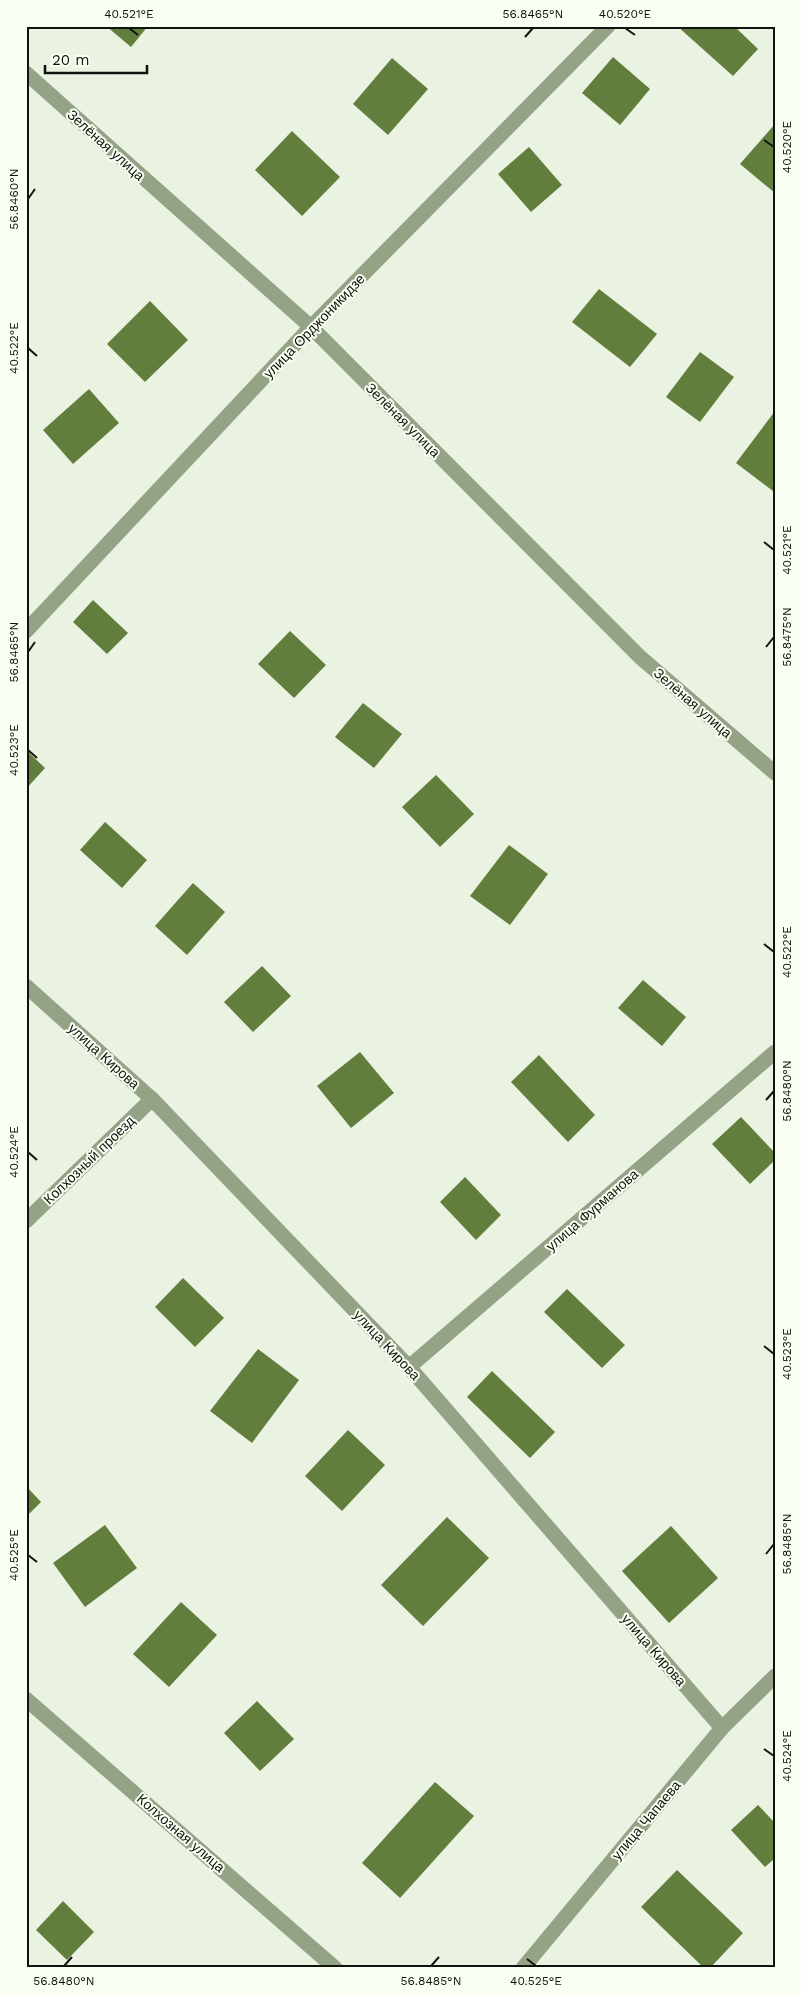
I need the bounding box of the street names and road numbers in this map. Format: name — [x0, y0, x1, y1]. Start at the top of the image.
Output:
street label: Зелёная улица — [64, 106, 148, 184]
street label: улица Орджоникидзе — [260, 270, 368, 381]
street label: Зелёная улица — [363, 380, 443, 460]
street label: Зелёная улица — [651, 665, 735, 741]
street label: улица Кирова — [65, 1020, 143, 1092]
street label: Колхозный проезд — [40, 1113, 138, 1207]
street label: улица Фурманова — [543, 1166, 641, 1254]
street label: улица Кирова — [351, 1307, 424, 1383]
street label: улица Кирова — [618, 1611, 690, 1689]
street label: улица Чапаева — [608, 1777, 684, 1863]
street label: Колхозная улица — [134, 1791, 228, 1876]

